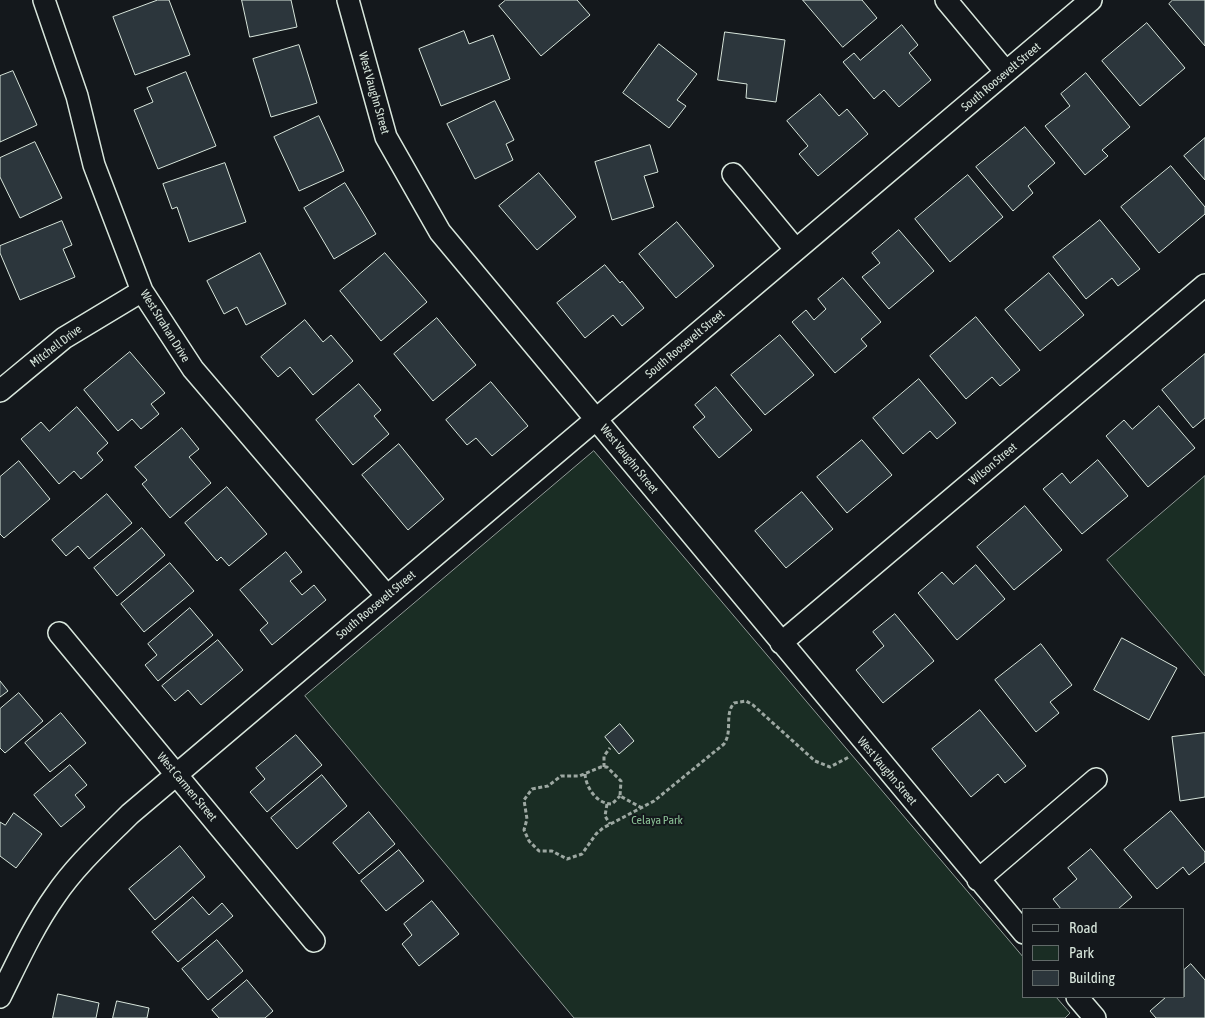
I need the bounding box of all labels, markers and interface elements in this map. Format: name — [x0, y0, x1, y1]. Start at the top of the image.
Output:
street label: South Roosevelt Street — [958, 40, 1044, 114]
street label: West Vaughn Street — [355, 50, 393, 136]
street label: West Strahan Drive — [137, 287, 193, 365]
street label: South Roosevelt Street — [642, 307, 728, 381]
street label: Mitchell Drive — [27, 322, 85, 370]
street label: West Vaughn Street — [597, 422, 661, 496]
street label: Wilson Street — [966, 440, 1020, 488]
street label: South Roosevelt Street — [333, 568, 419, 642]
street label: West Vaughn Street — [854, 734, 920, 808]
street label: West Carmen Street — [154, 750, 220, 824]
park label: Celaya Park — [631, 813, 683, 827]
legend — [1022, 908, 1185, 998]
text: Road — [1069, 919, 1098, 936]
text: Park — [1069, 944, 1094, 961]
text: Building — [1069, 969, 1115, 986]

